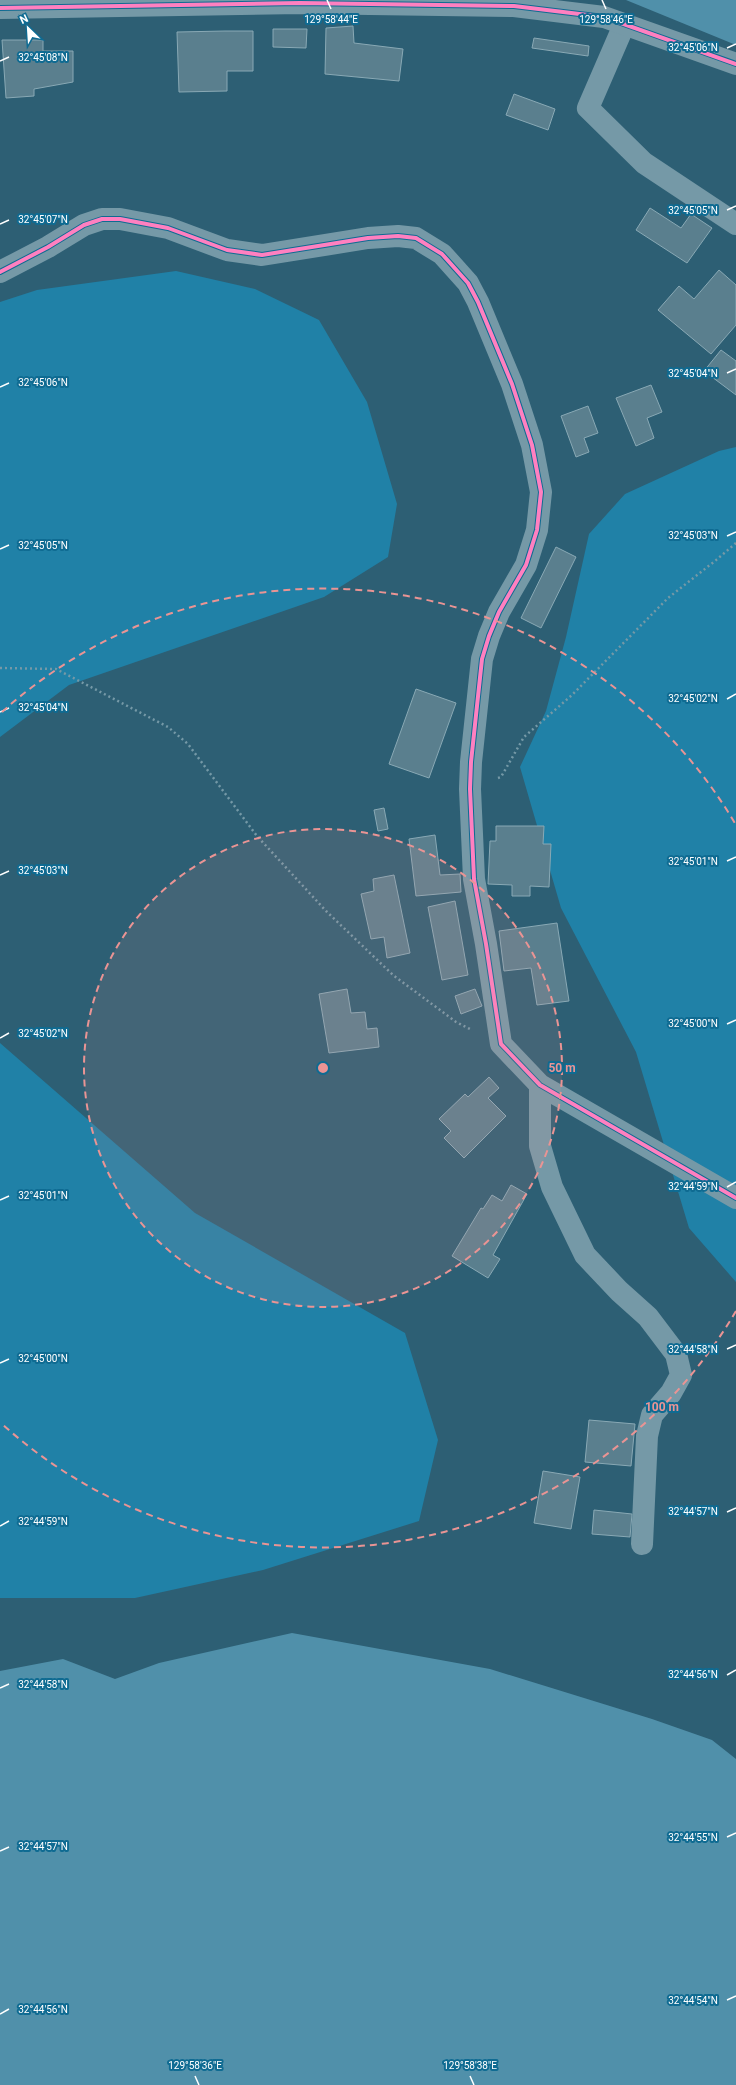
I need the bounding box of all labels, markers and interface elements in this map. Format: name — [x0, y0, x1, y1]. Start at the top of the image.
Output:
north arrow — [8, 8, 48, 48]
text: N — [18, 12, 30, 27]
text: 129°58'44"E — [304, 14, 358, 25]
text: 129°58'46"E — [579, 14, 633, 25]
text: 32°45'06"N — [668, 42, 718, 53]
text: 32°45'08"N — [18, 52, 68, 63]
text: 32°45'05"N — [668, 205, 718, 216]
text: 32°45'07"N — [18, 214, 68, 225]
text: 32°45'04"N — [668, 368, 718, 379]
text: 32°45'06"N — [18, 377, 68, 388]
text: 32°45'03"N — [668, 530, 718, 541]
text: 32°45'05"N — [18, 540, 68, 551]
text: 32°45'02"N — [668, 693, 718, 704]
text: 32°45'04"N — [18, 702, 68, 713]
text: 32°45'01"N — [668, 856, 718, 867]
text: 32°45'03"N — [18, 865, 68, 876]
text: 32°45'00"N — [668, 1018, 718, 1029]
text: 32°45'02"N — [18, 1028, 68, 1039]
centre of rings — [316, 1061, 330, 1075]
text: 50 m — [548, 1061, 576, 1075]
text: 32°44'59"N — [668, 1181, 718, 1192]
text: 32°45'01"N — [18, 1190, 68, 1201]
text: 32°44'58"N — [668, 1344, 718, 1355]
text: 32°45'00"N — [18, 1353, 68, 1364]
text: 100 m — [645, 1400, 679, 1414]
text: 32°44'57"N — [668, 1506, 718, 1517]
text: 32°44'59"N — [18, 1516, 68, 1527]
text: 32°44'56"N — [668, 1669, 718, 1680]
text: 32°44'58"N — [18, 1679, 68, 1690]
text: 32°44'55"N — [668, 1832, 718, 1843]
text: 32°44'57"N — [18, 1841, 68, 1852]
text: 32°44'54"N — [668, 1995, 718, 2006]
text: 32°44'56"N — [18, 2004, 68, 2015]
text: 129°58'36"E — [168, 2060, 222, 2071]
text: 129°58'38"E — [443, 2060, 497, 2071]

